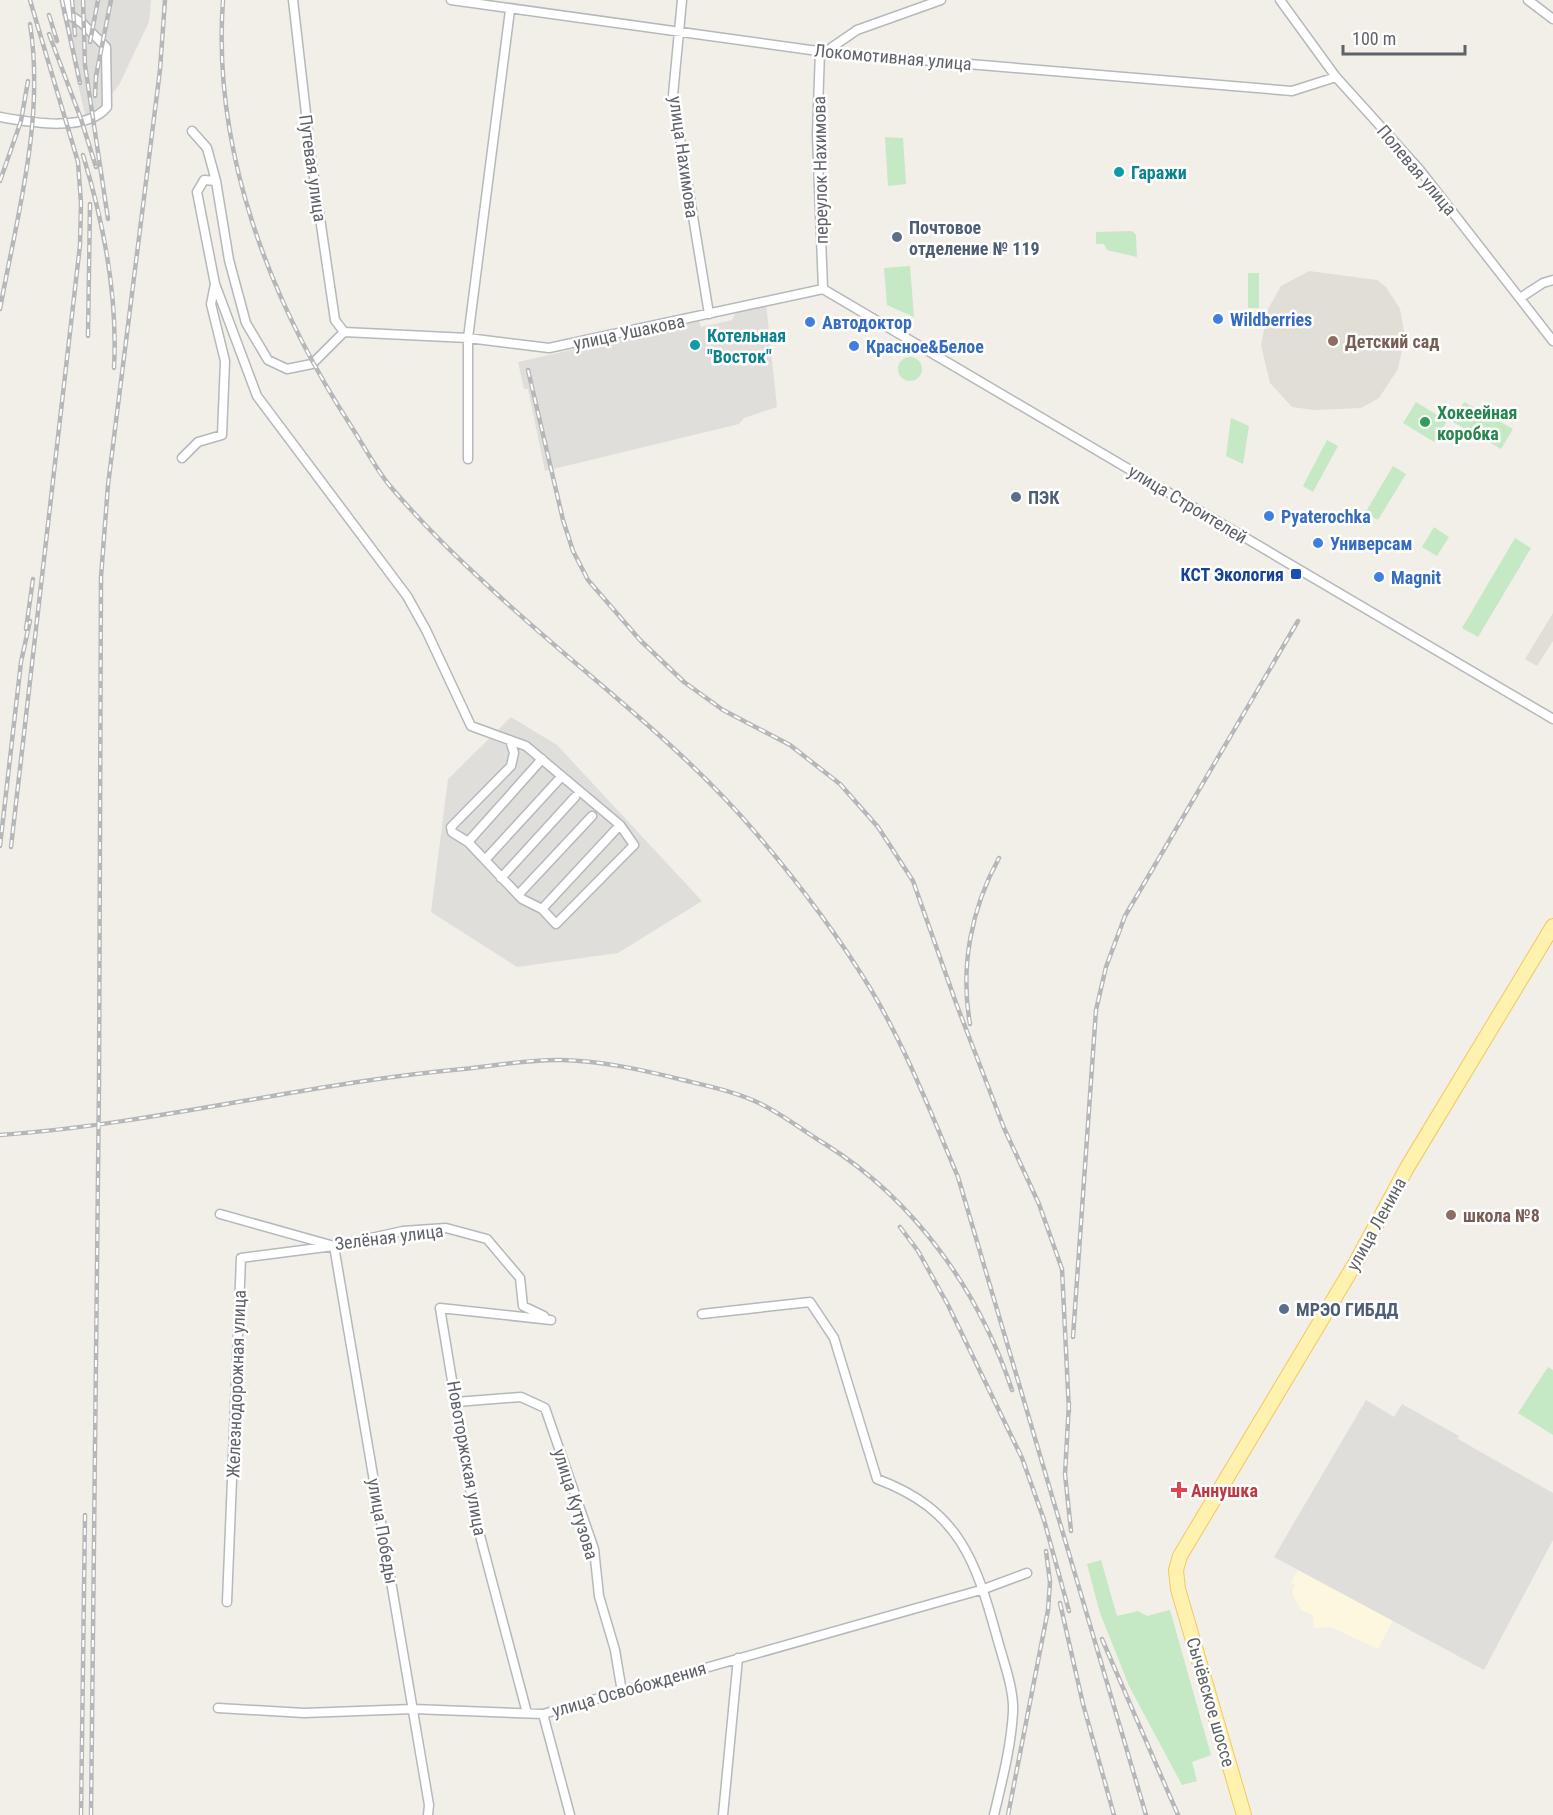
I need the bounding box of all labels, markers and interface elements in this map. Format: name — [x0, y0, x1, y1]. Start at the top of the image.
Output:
scale bar — [1343, 18, 1464, 56]
text: 100 m — [1352, 28, 1396, 49]
street label: Локомотивная улица — [813, 40, 973, 74]
street label: улица Нахимова — [665, 95, 703, 219]
street label: переулок Нахимова — [808, 96, 832, 244]
street label: Путевая улица — [295, 113, 331, 223]
street label: Полевая улица — [1373, 120, 1461, 220]
place label: Гаражи — [1131, 162, 1187, 183]
marker: Гаражи — [1112, 165, 1126, 179]
place label: Почтовое отделение № 119 — [909, 217, 1040, 259]
marker: Почтовое отделение № 119 — [890, 230, 904, 244]
place label: Wildberries — [1230, 309, 1312, 330]
street label: улица Ушакова — [571, 310, 687, 354]
place label: Автодоктор — [822, 312, 912, 333]
marker: Wildberries — [1211, 312, 1225, 326]
marker: Автодоктор — [803, 315, 817, 329]
place label: Котельная "Восток" — [707, 325, 786, 367]
place label: Детский сад — [1345, 331, 1439, 352]
marker: Детский сад — [1326, 334, 1340, 348]
place label: Красное&Белое — [866, 336, 984, 357]
marker: Котельная "Восток" — [688, 338, 702, 352]
marker: Красное&Белое — [847, 339, 861, 353]
place label: Хокеейная коробка — [1437, 402, 1517, 444]
marker: Хокеейная коробка — [1418, 415, 1432, 429]
street label: улица Строителей — [1125, 460, 1251, 548]
place label: ПЭК — [1028, 487, 1060, 508]
marker: ПЭК — [1009, 490, 1023, 504]
place label: Pyaterochka — [1281, 506, 1371, 527]
marker: Pyaterochka — [1262, 509, 1276, 523]
place label: Универсам — [1330, 533, 1412, 554]
marker: Универсам — [1311, 536, 1325, 550]
place label: КСТ Экология — [1181, 564, 1284, 585]
marker: КСТ Экология — [1289, 567, 1303, 581]
place label: Magnit — [1391, 567, 1442, 588]
marker: Magnit — [1372, 570, 1386, 584]
street label: улица Ленина — [1342, 1174, 1410, 1274]
place label: школа №8 — [1463, 1205, 1540, 1226]
marker: школа №8 — [1444, 1208, 1458, 1222]
street label: Зелёная улица — [333, 1220, 445, 1254]
street label: Железнодорожная улица — [222, 1290, 250, 1478]
place label: МРЭО ГИБДД — [1296, 1299, 1399, 1320]
marker: МРЭО ГИБДД — [1277, 1302, 1291, 1316]
street label: Новоторжская улица — [443, 1379, 491, 1537]
street label: улица Кутузова — [549, 1446, 603, 1562]
street label: улица Победы — [363, 1477, 403, 1585]
place label: Аннушка — [1191, 1480, 1258, 1501]
marker: Аннушка — [1172, 1483, 1186, 1497]
street label: Сычёвское шоссе — [1182, 1635, 1240, 1769]
street label: улица Освобождения — [549, 1657, 709, 1721]

